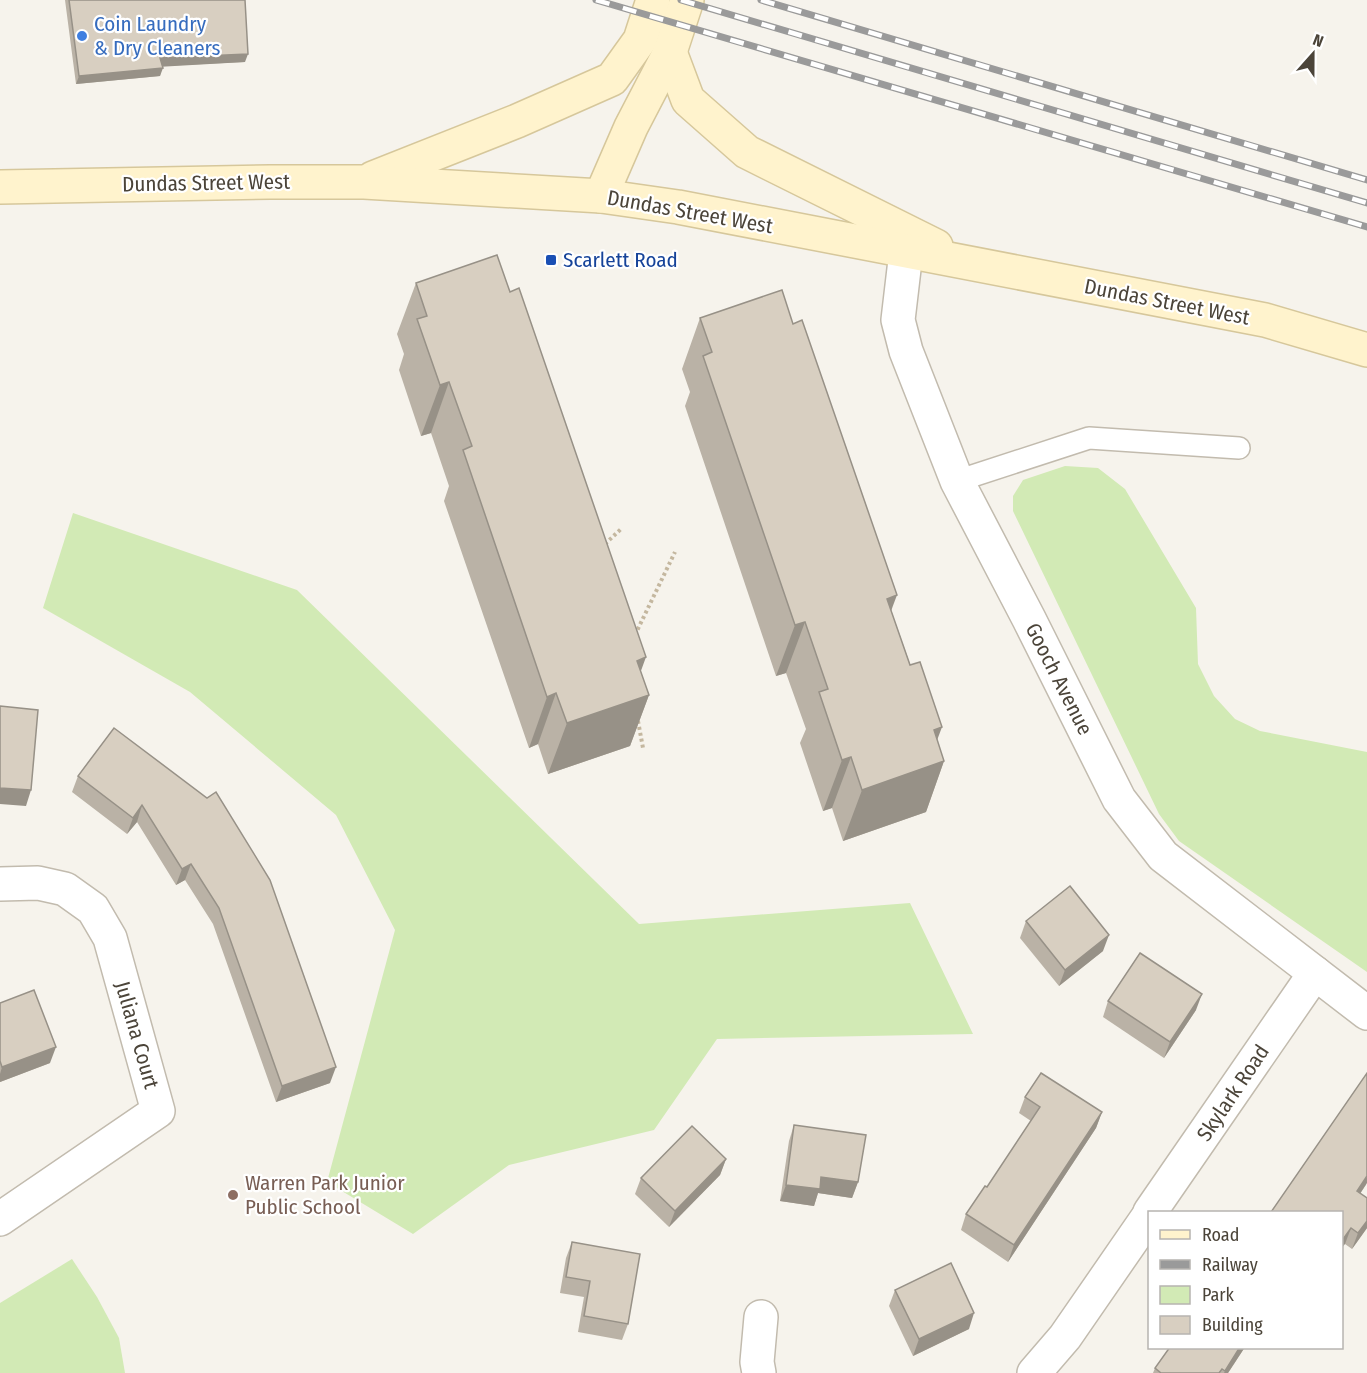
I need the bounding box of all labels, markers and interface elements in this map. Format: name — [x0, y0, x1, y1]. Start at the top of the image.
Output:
place label: Coin Laundry & Dry Cleaners — [94, 11, 221, 61]
north arrow — [1283, 24, 1343, 84]
marker: Coin Laundry & Dry Cleaners — [75, 29, 89, 43]
text: N — [1310, 30, 1326, 51]
street label: Dundas Street West — [122, 169, 290, 197]
street label: Dundas Street West — [605, 185, 775, 239]
place label: Scarlett Road — [563, 247, 678, 273]
marker: Scarlett Road — [544, 253, 558, 267]
street label: Dundas Street West — [1082, 273, 1252, 331]
street label: Gooch Avenue — [1020, 619, 1098, 739]
street label: Juliana Court — [109, 978, 165, 1092]
street label: Skylark Road — [1191, 1040, 1275, 1146]
place label: Warren Park Junior Public School — [245, 1170, 405, 1220]
marker: Warren Park Junior Public School — [226, 1188, 240, 1202]
legend — [1148, 1211, 1343, 1349]
text: Road — [1202, 1224, 1239, 1246]
text: Railway — [1202, 1254, 1258, 1276]
text: Park — [1202, 1284, 1235, 1306]
text: Building — [1202, 1314, 1263, 1336]

